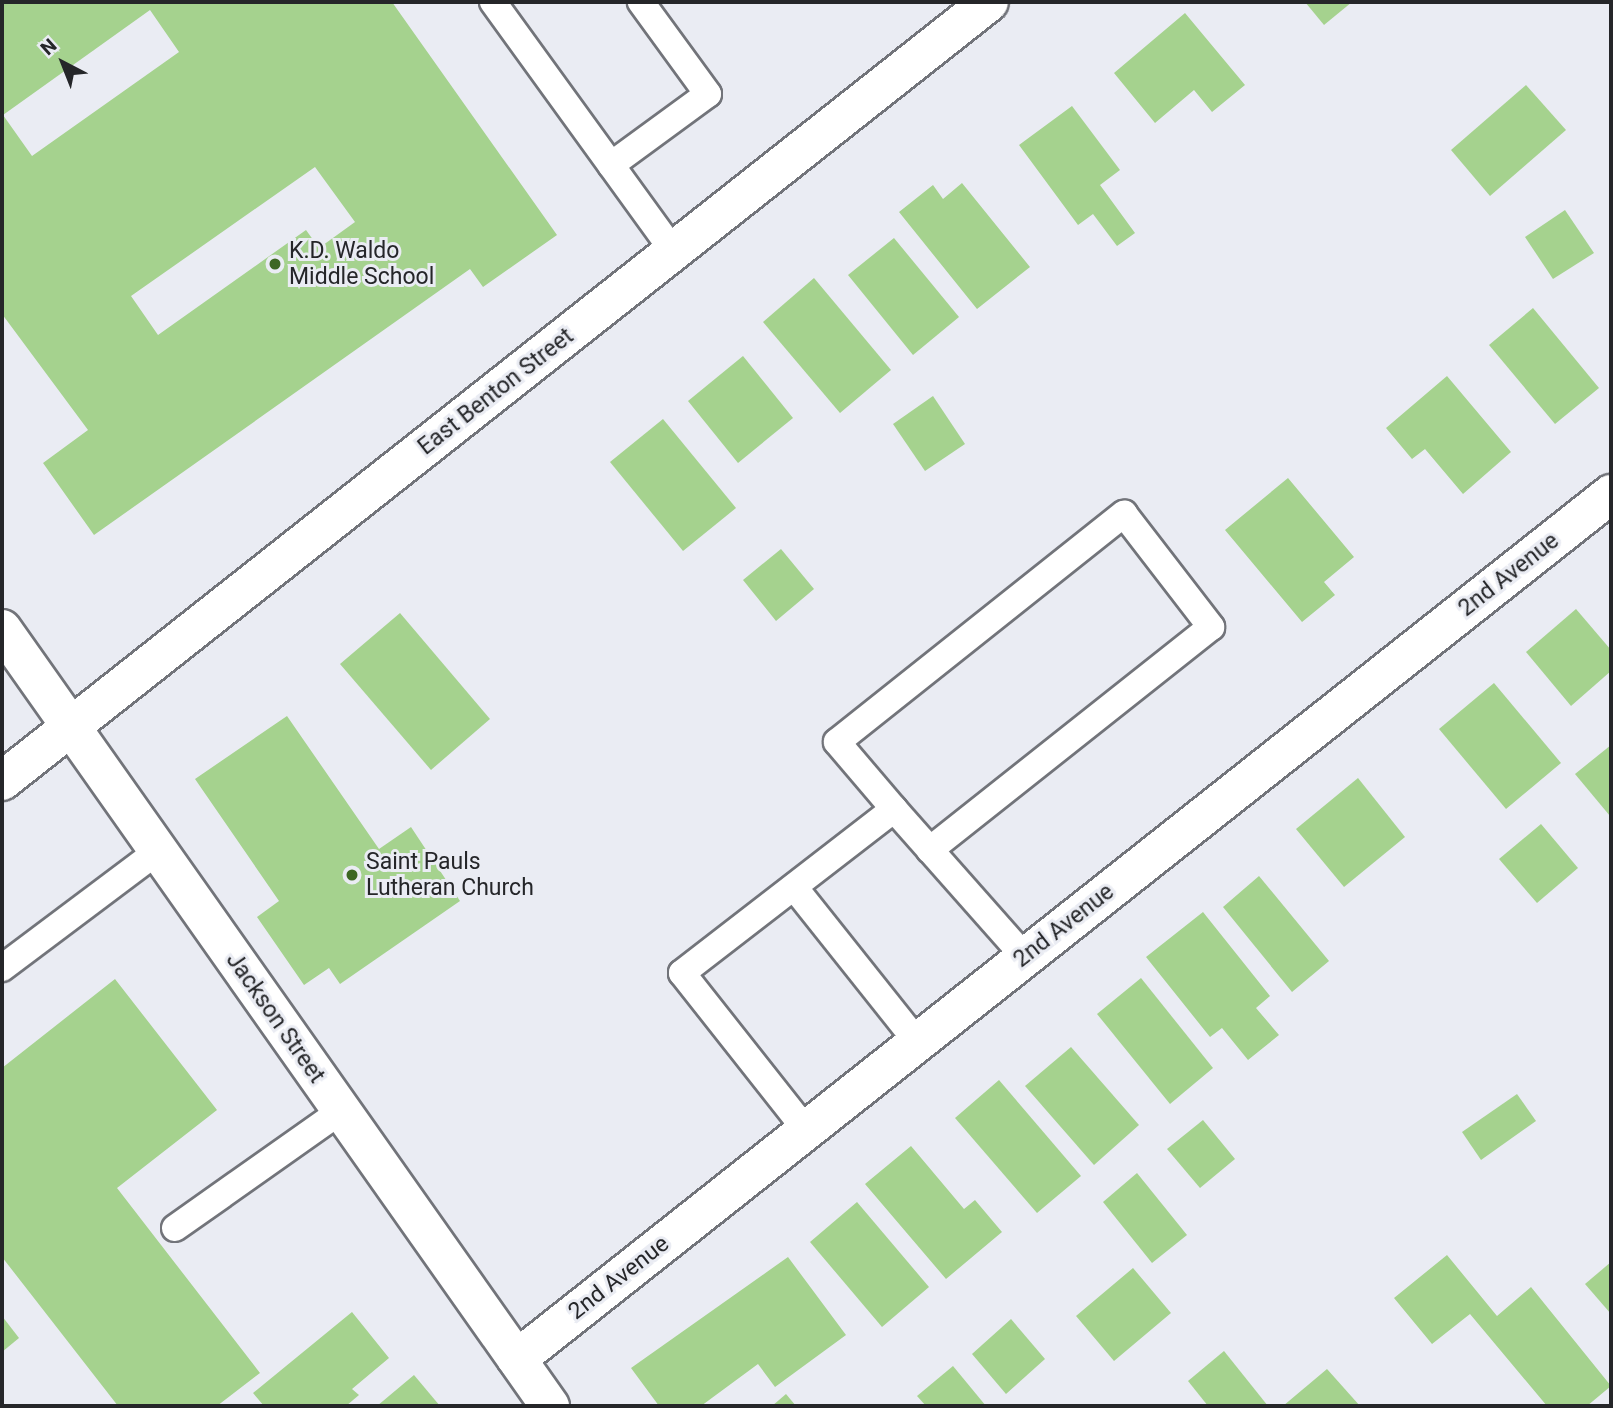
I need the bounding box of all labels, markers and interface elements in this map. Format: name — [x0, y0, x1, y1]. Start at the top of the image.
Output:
north arrow — [28, 28, 98, 98]
text: N — [36, 34, 61, 60]
place label: K.D. Waldo Middle School — [289, 237, 434, 291]
marker: K.D. Waldo Middle School — [267, 256, 283, 272]
street label: East Benton Street — [413, 323, 579, 461]
street label: 2nd Avenue — [1453, 527, 1565, 623]
place label: Saint Pauls Lutheran Church — [366, 848, 534, 902]
marker: Saint Pauls Lutheran Church — [344, 867, 360, 883]
street label: 2nd Avenue — [1008, 878, 1120, 974]
street label: Jackson Street — [220, 947, 330, 1089]
street label: 2nd Avenue — [563, 1230, 675, 1326]

